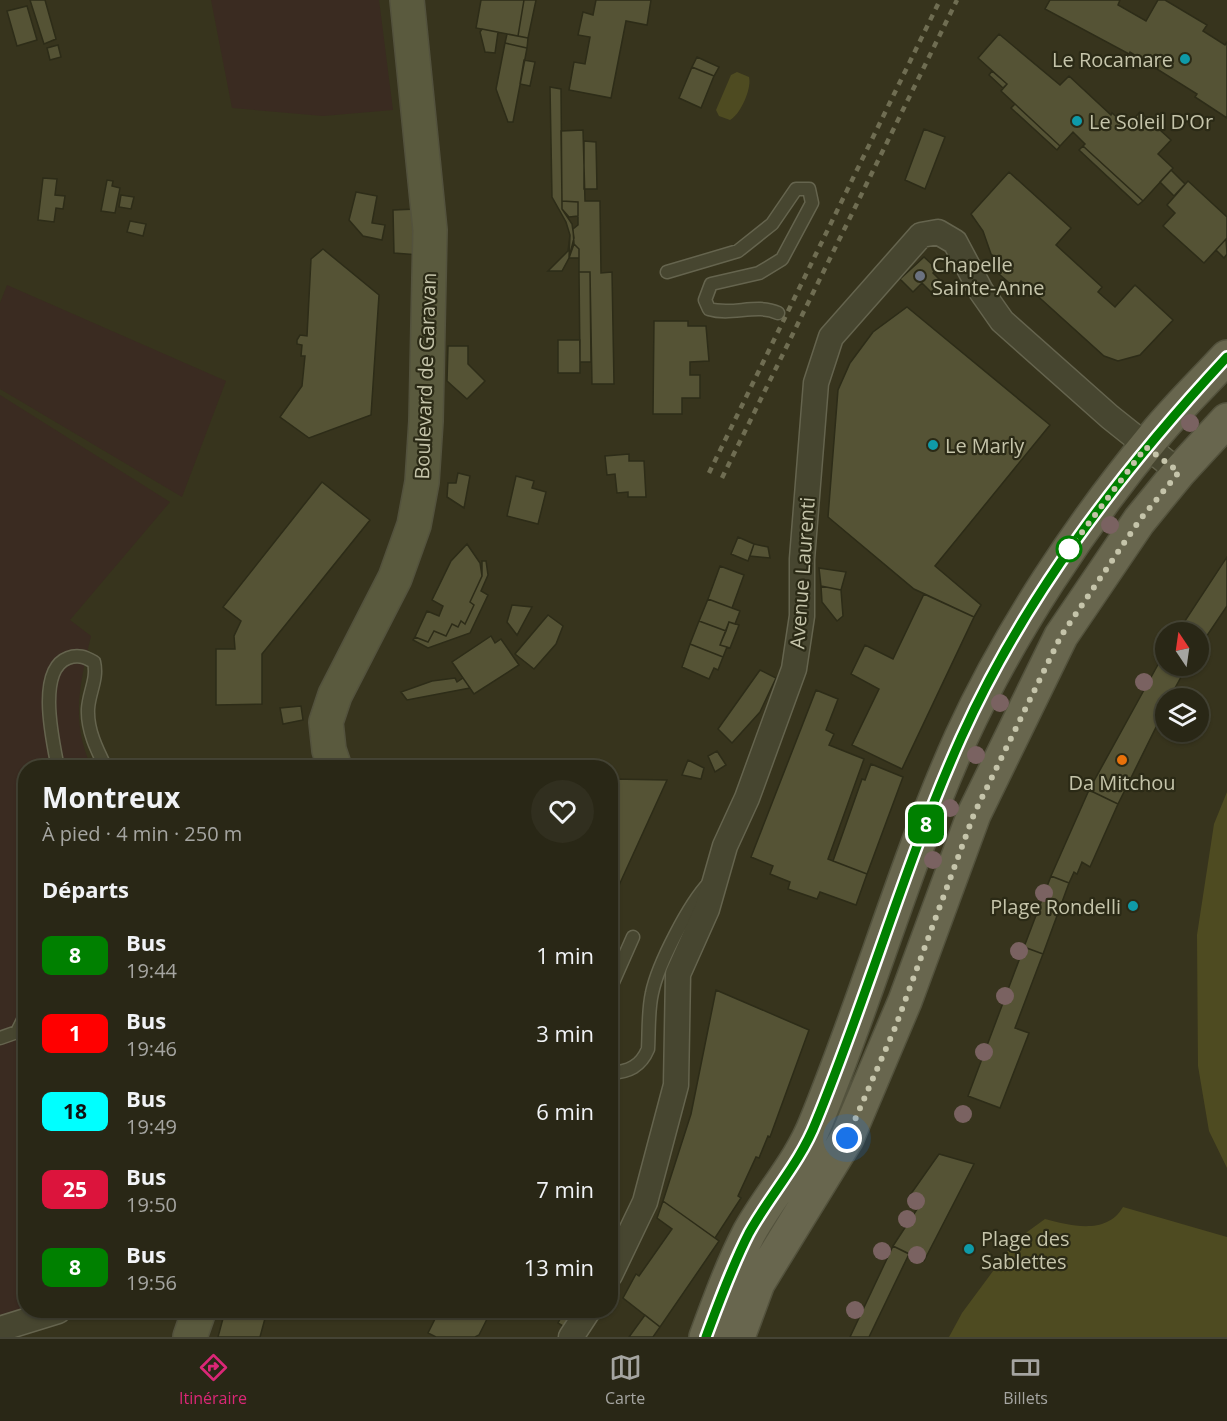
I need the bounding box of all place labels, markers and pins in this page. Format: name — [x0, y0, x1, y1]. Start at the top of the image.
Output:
place label: Le Rocamare — [1052, 46, 1173, 73]
marker: Le Rocamare — [1178, 52, 1192, 66]
place label: Le Soleil D'Or — [1089, 108, 1213, 135]
marker: Le Soleil D'Or — [1070, 114, 1084, 128]
place label: Chapelle Sainte-Anne — [932, 251, 1045, 301]
marker: Chapelle Sainte-Anne — [913, 269, 927, 283]
place label: Le Marly — [945, 432, 1025, 459]
marker: Le Marly — [926, 438, 940, 452]
unlabelled marker — [1056, 536, 1082, 562]
marker: Da Mitchou — [1115, 753, 1129, 767]
place label: Da Mitchou — [1068, 769, 1176, 796]
place label: Plage Rondelli — [990, 893, 1121, 920]
marker: Plage Rondelli — [1126, 899, 1140, 913]
place label: Plage des Sablettes — [981, 1225, 1069, 1275]
marker: Plage des Sablettes — [962, 1242, 976, 1256]

